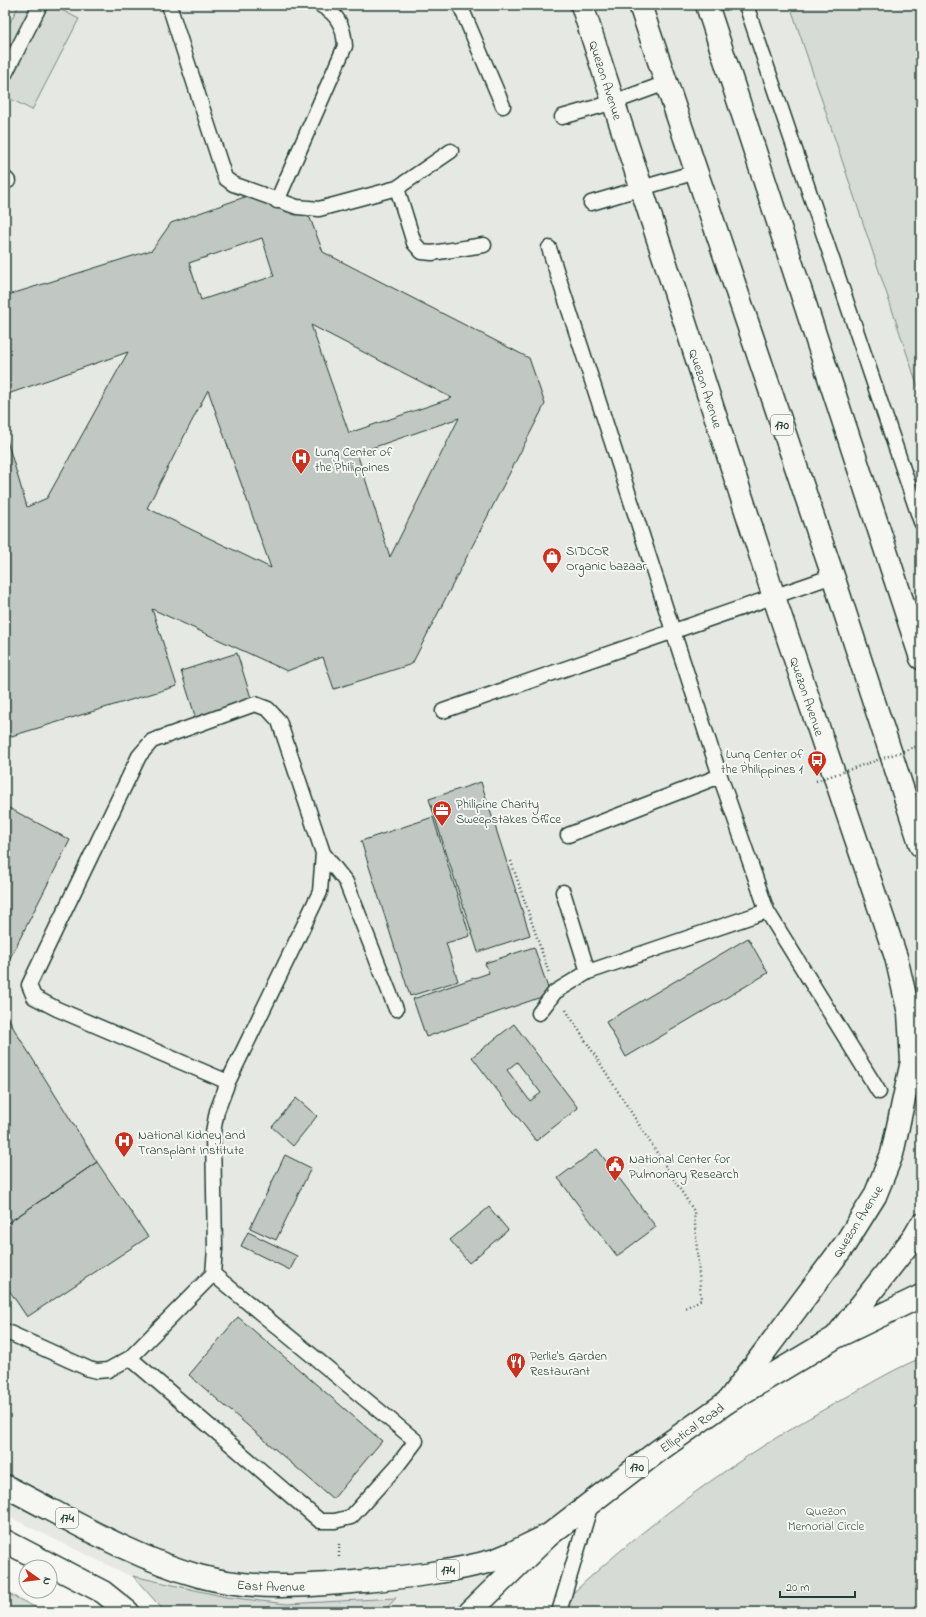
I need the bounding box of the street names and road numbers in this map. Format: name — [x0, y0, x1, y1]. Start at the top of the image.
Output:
street label: Quezon Avenue — [583, 38, 627, 123]
street label: Quezon Avenue — [683, 347, 727, 431]
road number: 170 — [771, 415, 793, 435]
street label: Quezon Avenue — [784, 655, 828, 739]
street label: Quezon Avenue — [828, 1182, 888, 1262]
street label: Elliptical Road — [656, 1399, 729, 1458]
road number: 170 — [626, 1457, 648, 1477]
road number: 174 — [56, 1508, 78, 1528]
road number: 174 — [437, 1560, 459, 1580]
street label: East Avenue — [236, 1576, 306, 1597]

